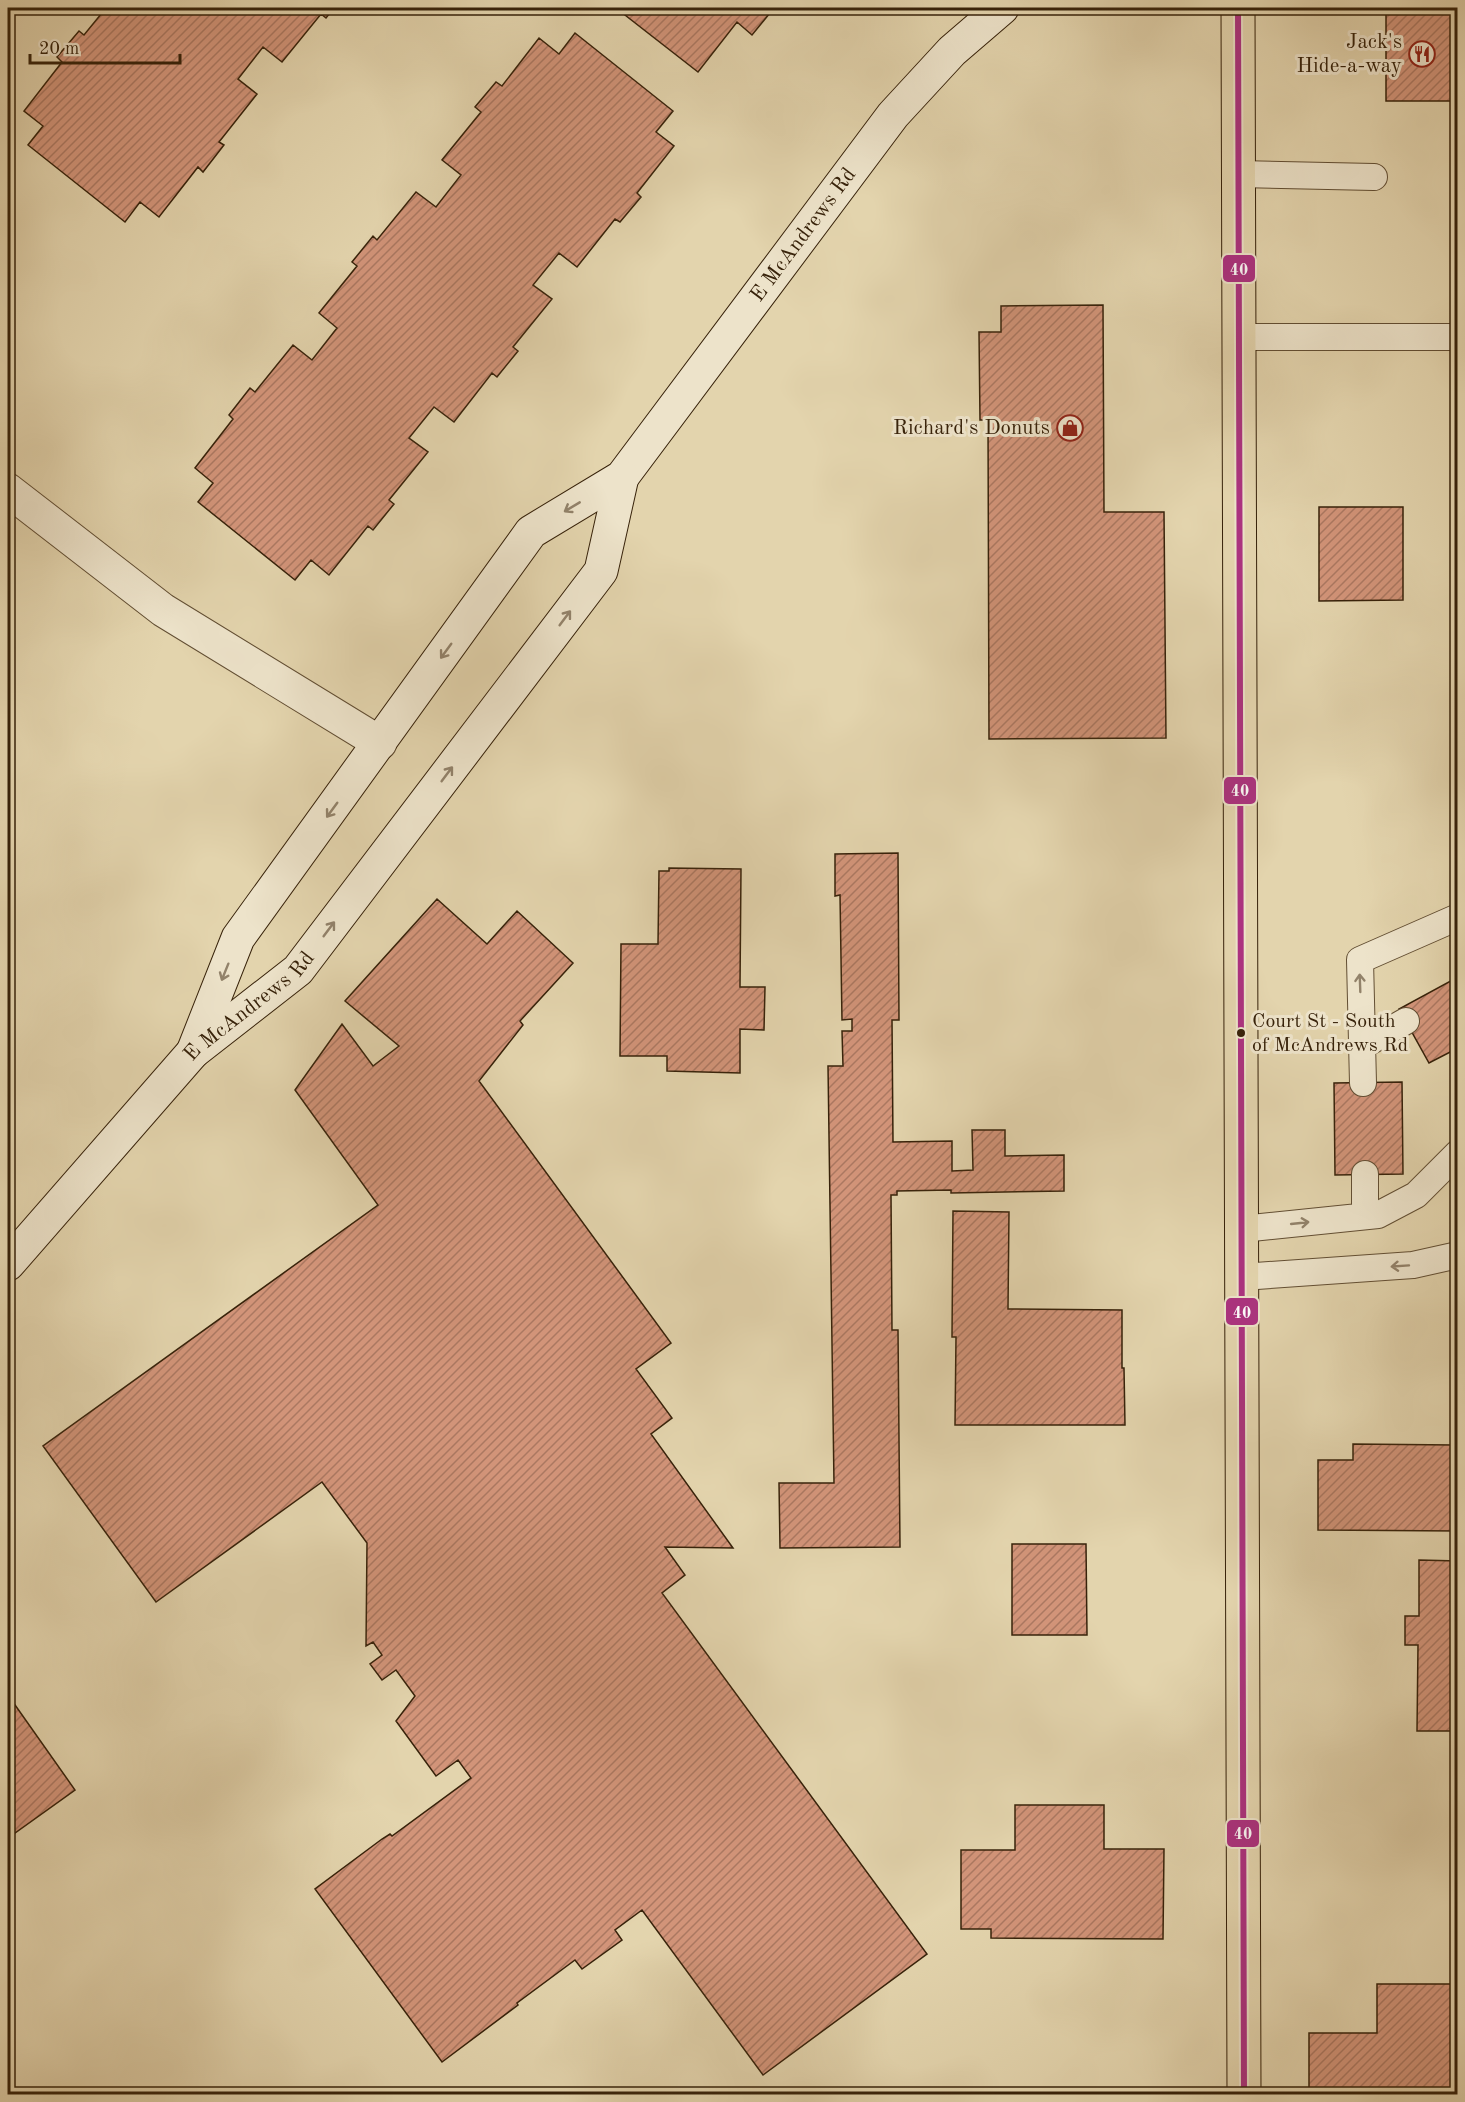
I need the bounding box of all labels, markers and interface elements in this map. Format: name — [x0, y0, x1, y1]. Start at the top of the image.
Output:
scale bar — [30, 27, 180, 65]
place label: Jack's Hide-a-way — [1296, 32, 1402, 77]
restaurant icon: Jack's Hide-a-way — [1407, 39, 1437, 69]
text: 20 m — [39, 40, 79, 58]
street label: E McAndrews Rd — [747, 164, 860, 306]
line badge: 40 — [1222, 254, 1256, 283]
text: 40 — [1230, 263, 1248, 279]
shop icon: Richard's Donuts — [1055, 413, 1085, 443]
place label: Richard's Donuts — [893, 418, 1050, 439]
one-way arrow — [564, 501, 581, 513]
one-way arrow — [559, 611, 571, 627]
one-way arrow — [440, 643, 452, 659]
one-way arrow — [441, 766, 453, 782]
line badge: 40 — [1223, 776, 1257, 805]
text: 40 — [1231, 784, 1249, 800]
one-way arrow — [326, 801, 338, 817]
one-way arrow — [323, 921, 335, 937]
street label: E McAndrews Rd — [180, 948, 318, 1065]
one-way arrow — [219, 962, 230, 980]
one-way arrow — [1355, 973, 1366, 993]
place label: Court St - South of McAndrews Rd — [1252, 1012, 1408, 1056]
marker: Court St - South of McAndrews Rd — [1235, 1027, 1247, 1039]
one-way arrow — [1289, 1217, 1309, 1228]
one-way arrow — [1391, 1261, 1411, 1272]
line badge: 40 — [1225, 1297, 1259, 1326]
text: 40 — [1233, 1306, 1251, 1322]
line badge: 40 — [1226, 1819, 1260, 1848]
text: 40 — [1234, 1827, 1252, 1843]

